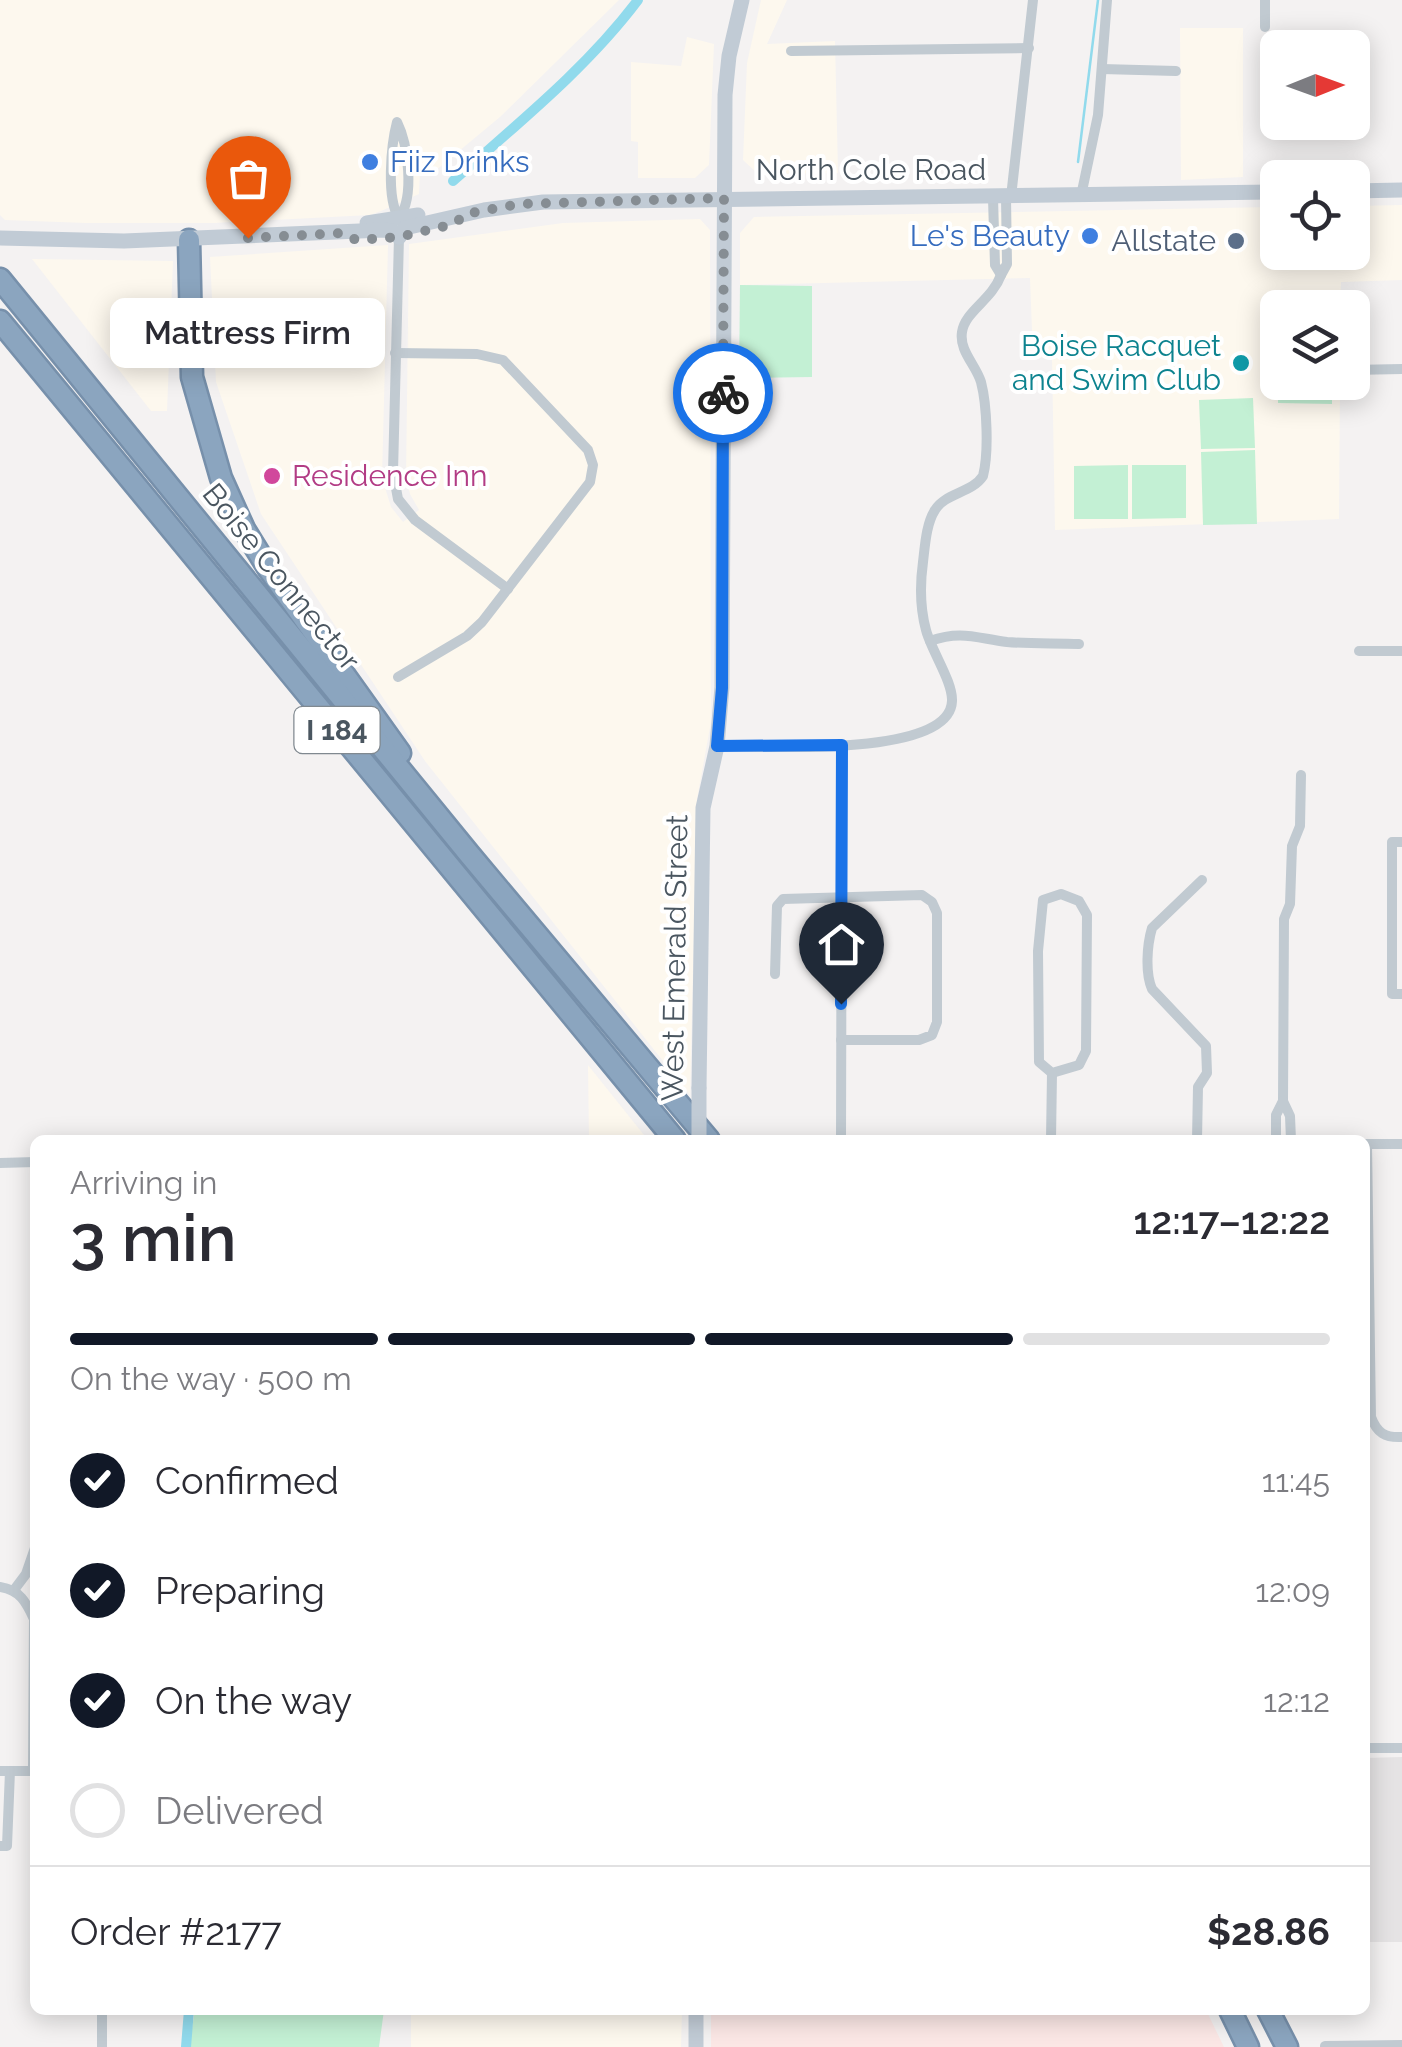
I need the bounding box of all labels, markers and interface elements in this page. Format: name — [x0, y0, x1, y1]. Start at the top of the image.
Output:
north arrow — [1260, 30, 1370, 140]
map controls — [1260, 30, 1370, 400]
pin — [206, 136, 291, 239]
place label: Fiiz Drinks — [390, 144, 530, 179]
icon: bag — [221, 151, 276, 206]
marker: Fiiz Drinks — [359, 151, 381, 173]
street label: North Cole Road — [756, 152, 986, 187]
button: locate — [1260, 160, 1370, 270]
place label: Le's Beauty — [910, 218, 1070, 253]
place label: Allstate — [1111, 223, 1216, 258]
marker: Le's Beauty — [1079, 225, 1101, 247]
marker: Allstate — [1225, 230, 1247, 252]
button: layers — [1260, 290, 1370, 400]
callout: Mattress Firm — [110, 298, 386, 368]
text: Mattress Firm — [144, 314, 351, 351]
place label: Boise Racquet and Swim Club — [1012, 328, 1221, 397]
courier — [673, 343, 773, 443]
marker: Boise Racquet and Swim Club — [1230, 352, 1252, 374]
icon: bike — [696, 366, 751, 421]
place label: Residence Inn — [292, 458, 488, 493]
marker: Residence Inn — [261, 465, 283, 487]
street label: Boise Connector — [195, 476, 368, 677]
road number: I 184 — [294, 707, 380, 753]
street label: West Emerald Street — [654, 814, 695, 1102]
pin — [799, 902, 884, 1005]
icon: home — [814, 917, 869, 972]
text: Arriving in — [70, 1164, 217, 1201]
text: 12:17–12:22 — [1133, 1198, 1330, 1243]
text: 3 min — [70, 1200, 237, 1276]
text: On the way · 500 m — [70, 1360, 352, 1397]
icon: check — [70, 1453, 125, 1508]
text: Confirmed — [155, 1458, 339, 1503]
text: 11:45 — [1262, 1462, 1330, 1499]
icon: check — [70, 1563, 125, 1618]
text: Preparing — [155, 1568, 325, 1613]
text: 12:09 — [1255, 1572, 1330, 1609]
icon: check — [70, 1673, 125, 1728]
text: On the way — [155, 1678, 352, 1723]
text: 12:12 — [1263, 1682, 1330, 1719]
text: Delivered — [155, 1788, 324, 1833]
text: Order #2177 — [70, 1909, 282, 1954]
text: $28.86 — [1207, 1909, 1330, 1954]

